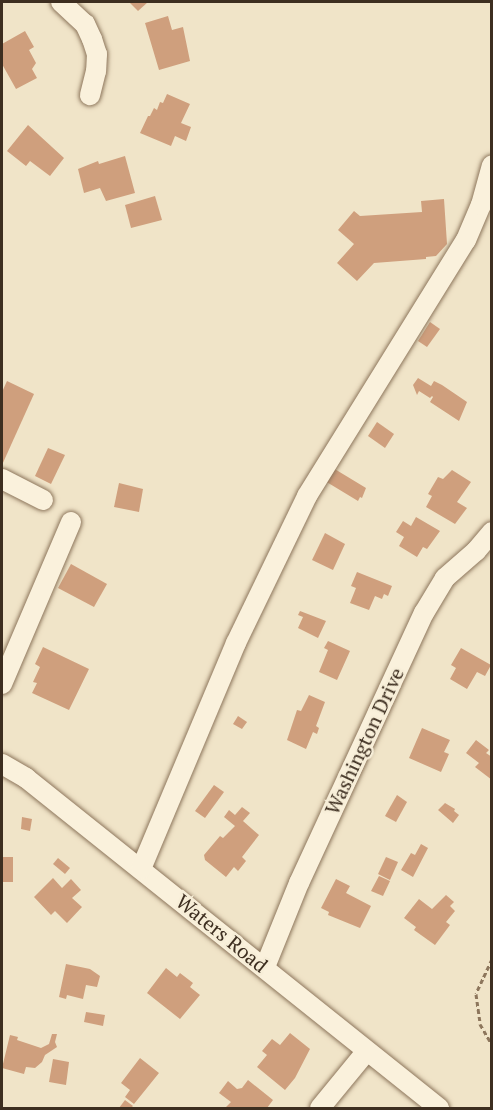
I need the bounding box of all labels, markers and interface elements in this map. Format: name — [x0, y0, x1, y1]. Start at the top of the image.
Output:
street label: Washington Drive — [319, 664, 409, 818]
street label: Waters Road — [171, 889, 273, 977]

